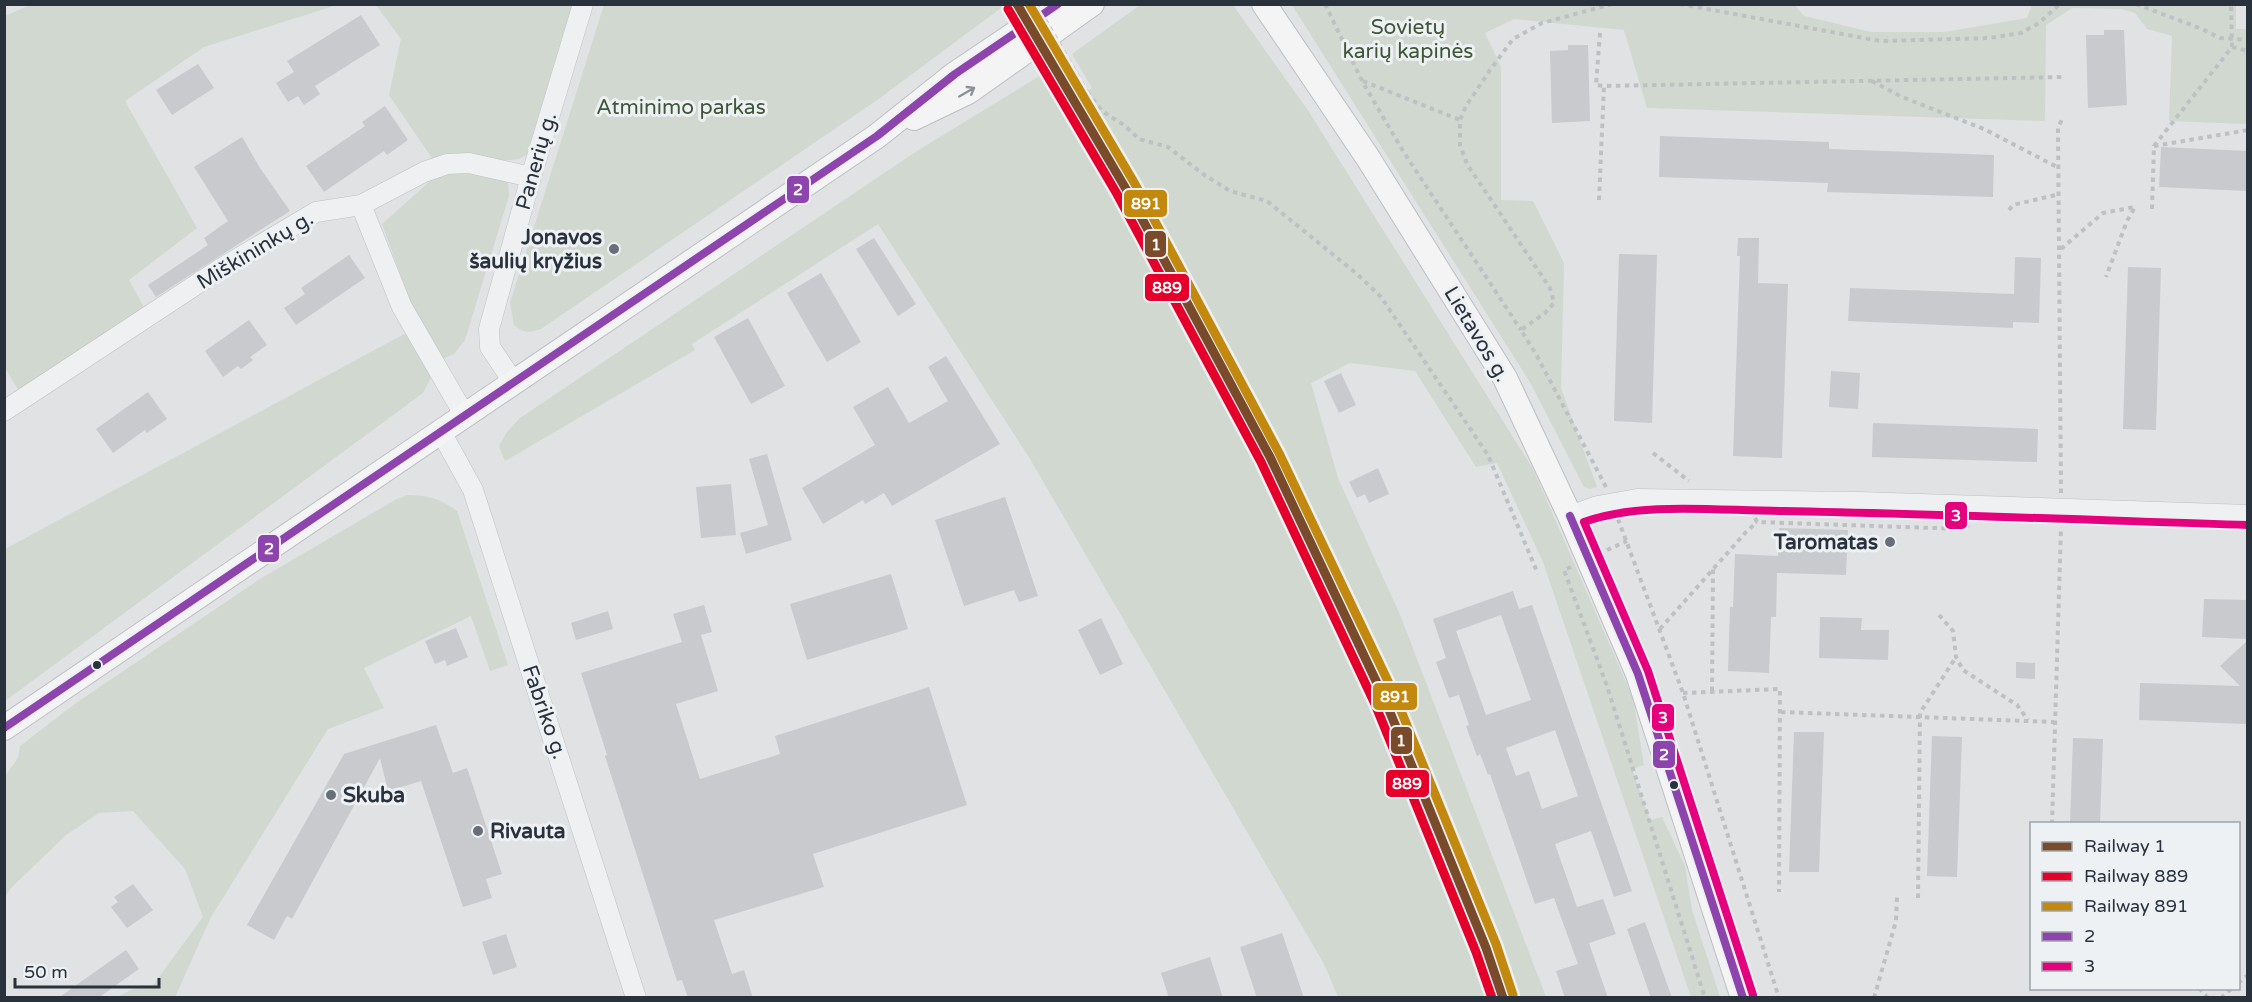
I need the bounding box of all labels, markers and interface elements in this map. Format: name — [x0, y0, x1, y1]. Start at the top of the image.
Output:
park label: Sovietų karių kapinės — [1343, 15, 1473, 64]
one-way arrow — [958, 86, 975, 98]
park label: Atminimo parkas — [596, 95, 766, 120]
street label: Panerių g. — [511, 109, 562, 213]
line badge: 2 — [786, 175, 810, 204]
text: 2 — [793, 180, 803, 200]
line badge: 891 — [1123, 189, 1168, 218]
text: 891 — [1131, 194, 1161, 214]
street label: Miškininkų g. — [193, 206, 318, 295]
place label: Jonavos šaulių kryžius — [469, 225, 602, 274]
line badge: 1 — [1144, 230, 1167, 258]
text: 1 — [1151, 235, 1161, 255]
marker: Jonavos šaulių kryžius — [607, 242, 621, 256]
line badge: 889 — [1144, 273, 1190, 302]
text: 889 — [1152, 278, 1182, 298]
street label: Lietavos g. — [1438, 282, 1515, 386]
line badge: 3 — [1944, 501, 1968, 530]
text: 3 — [1951, 506, 1961, 526]
place label: Taromatas — [1773, 530, 1878, 555]
line badge: 2 — [257, 534, 280, 563]
marker: Taromatas — [1883, 535, 1897, 549]
text: 2 — [264, 539, 274, 559]
unlabelled marker — [91, 659, 103, 671]
street label: Fabriko g. — [517, 662, 572, 762]
line badge: 891 — [1372, 682, 1418, 711]
text: 891 — [1380, 687, 1410, 707]
line badge: 3 — [1651, 703, 1675, 732]
text: 3 — [1658, 708, 1668, 728]
line badge: 1 — [1390, 726, 1413, 755]
text: 1 — [1396, 731, 1406, 751]
line badge: 2 — [1652, 740, 1676, 769]
text: 2 — [1659, 745, 1669, 765]
line badge: 889 — [1385, 769, 1430, 798]
text: 889 — [1392, 774, 1422, 794]
unlabelled marker — [1668, 779, 1680, 791]
place label: Skuba — [343, 783, 405, 808]
marker: Skuba — [324, 788, 338, 802]
place label: Rivauta — [490, 819, 566, 844]
legend — [2030, 822, 2240, 990]
marker: Rivauta — [471, 824, 485, 838]
text: Railway 1 — [2084, 835, 2166, 857]
text: Railway 889 — [2084, 865, 2188, 887]
text: Railway 891 — [2084, 895, 2188, 917]
text: 2 — [2084, 925, 2095, 947]
scale bar — [15, 951, 159, 989]
text: 3 — [2084, 955, 2095, 977]
text: 50 m — [24, 961, 68, 983]

